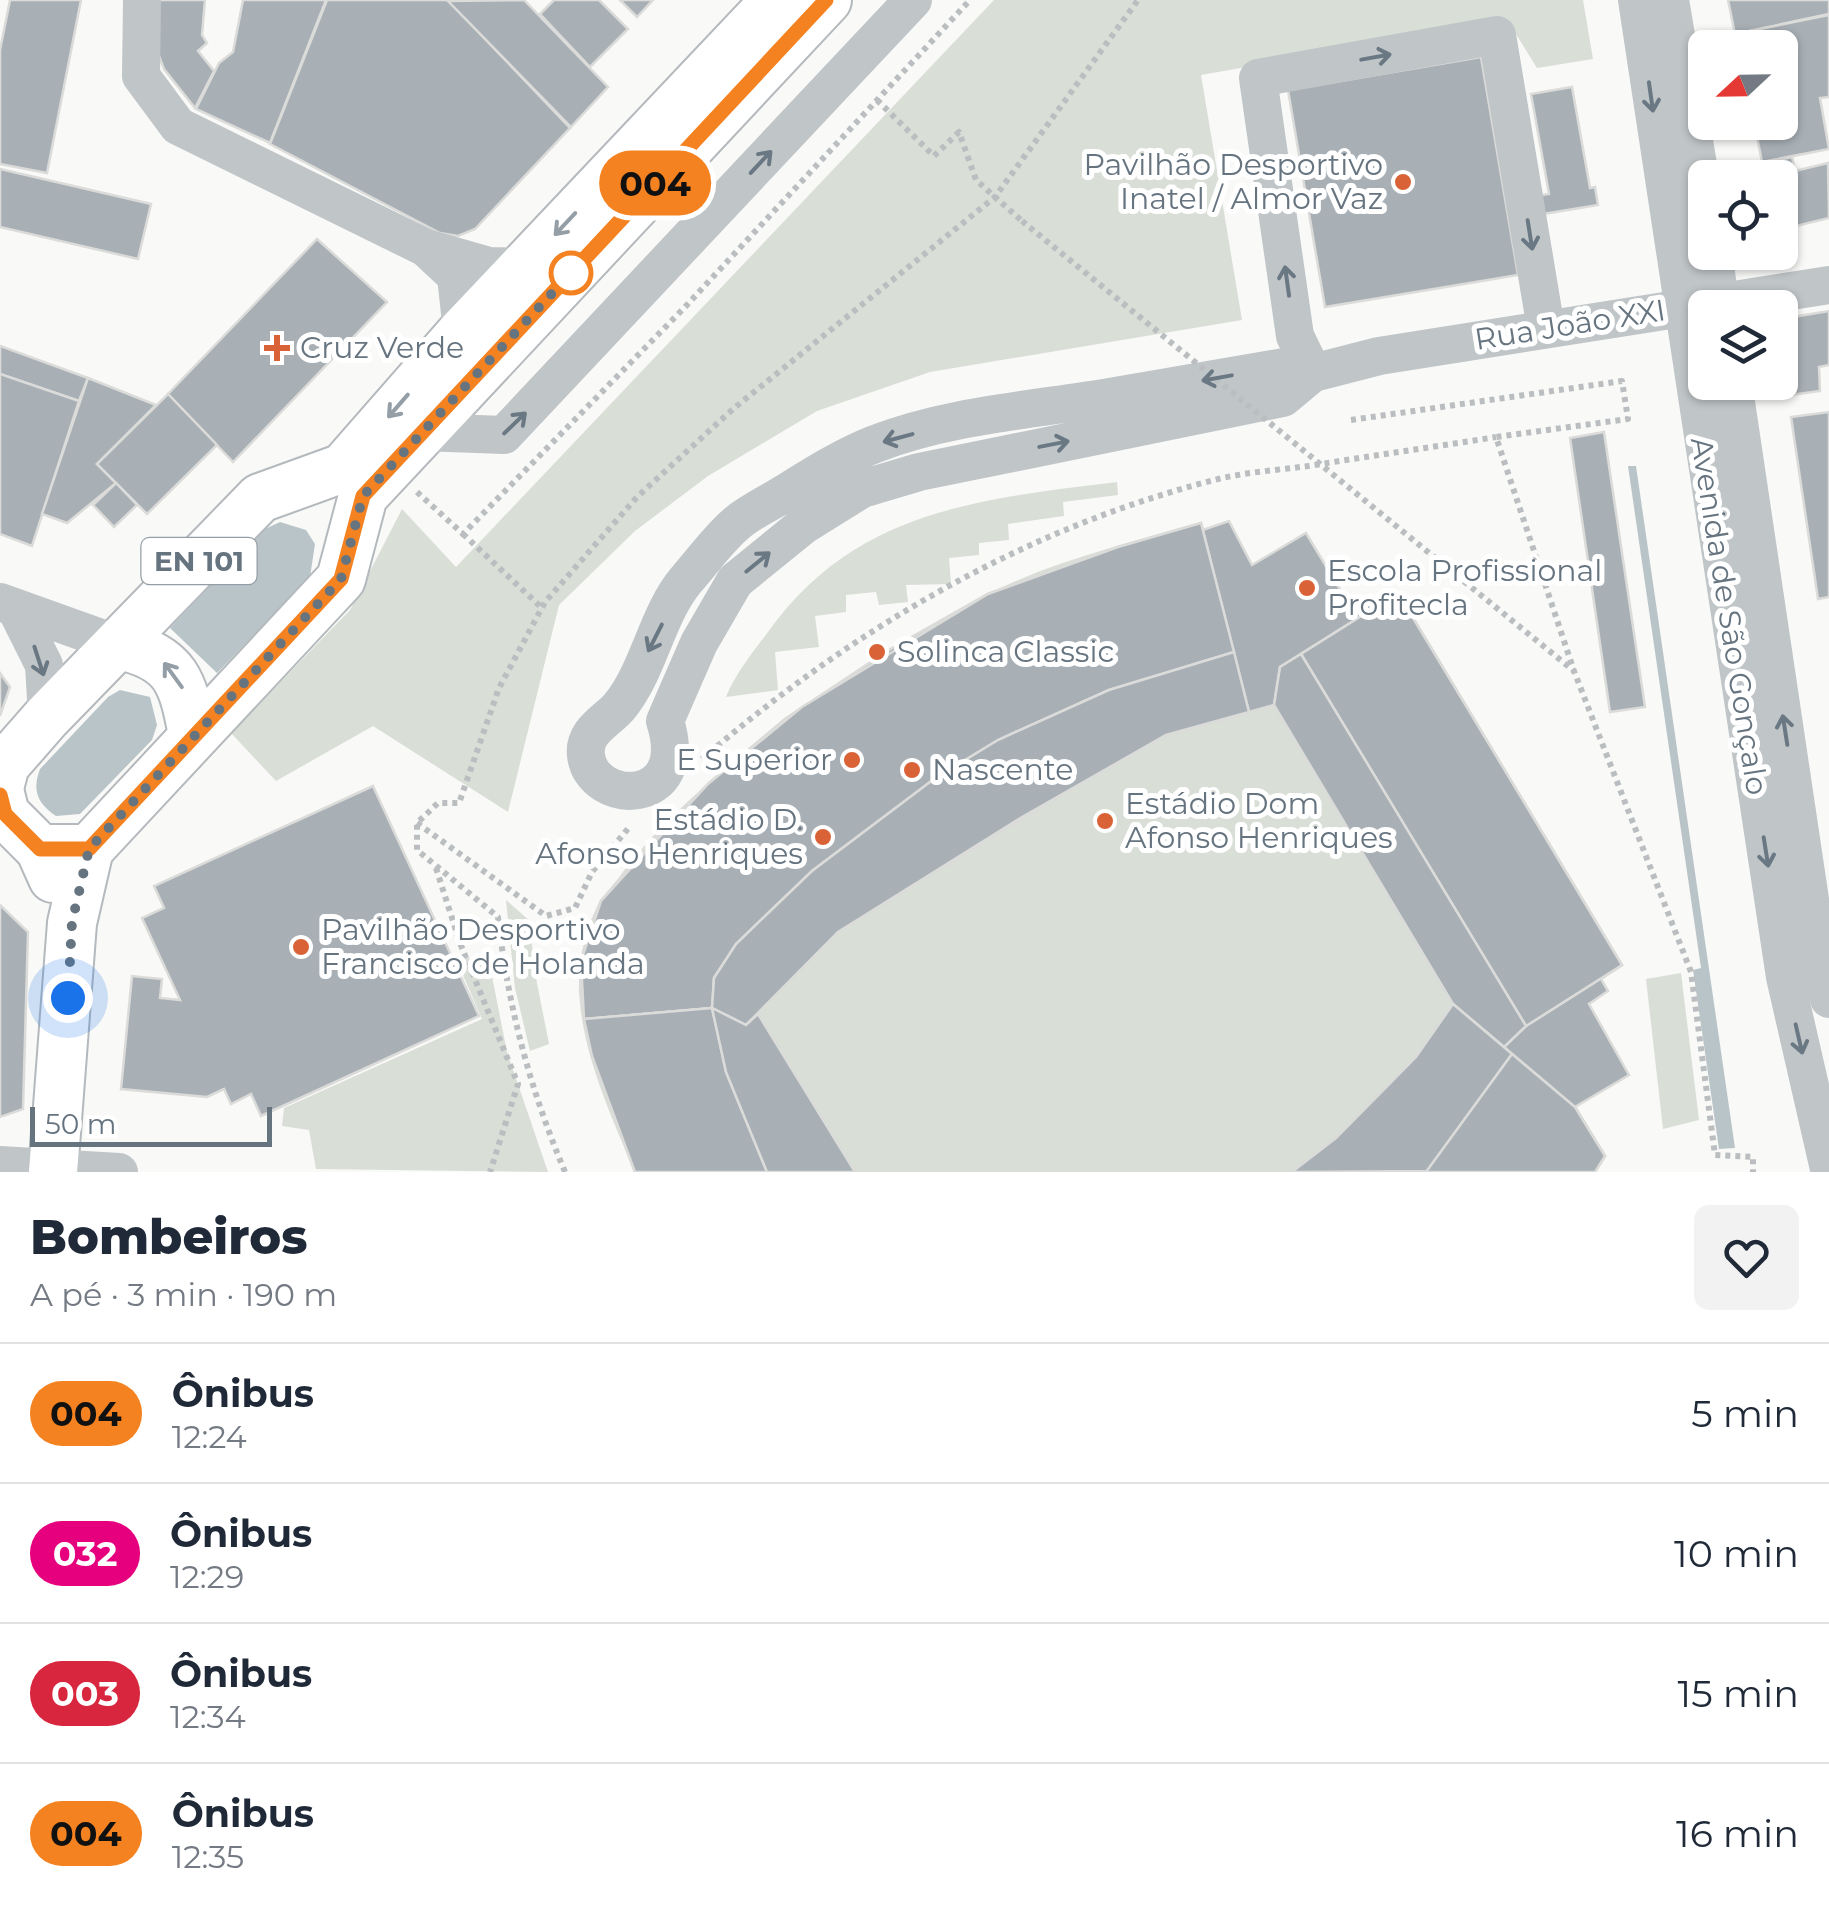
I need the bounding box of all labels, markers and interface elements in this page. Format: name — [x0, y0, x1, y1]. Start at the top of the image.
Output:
north arrow — [1688, 30, 1798, 140]
map controls — [1688, 30, 1798, 400]
one-way arrow — [1360, 47, 1392, 66]
one-way arrow — [1643, 80, 1661, 112]
place label: Pavilhão Desportivo Inatel / Almor Vaz — [1083, 146, 1383, 217]
line badge: 004 — [598, 150, 712, 216]
one-way arrow — [750, 150, 773, 175]
button: locate — [1688, 160, 1798, 270]
text: 004 — [619, 162, 691, 205]
marker: Pavilhão Desportivo Inatel / Almor Vaz — [1392, 171, 1414, 193]
one-way arrow — [553, 211, 577, 235]
one-way arrow — [1521, 218, 1540, 250]
unlabelled marker — [550, 252, 592, 294]
one-way arrow — [1278, 265, 1296, 297]
button: layers — [1688, 290, 1798, 400]
street label: Rua João XXI — [1472, 291, 1668, 358]
place label: Cruz Verde — [300, 329, 464, 366]
marker: Cruz Verde — [264, 335, 290, 361]
one-way arrow — [1202, 370, 1234, 388]
one-way arrow — [387, 392, 409, 418]
one-way arrow — [502, 411, 526, 435]
one-way arrow — [883, 429, 914, 448]
one-way arrow — [1038, 434, 1070, 453]
street label: Avenida de São Gonçalo — [1683, 434, 1776, 797]
road number: EN 101 — [142, 538, 256, 584]
one-way arrow — [745, 551, 771, 573]
place label: Escola Profissional Profitecla — [1327, 552, 1602, 623]
marker: Escola Profissional Profitecla — [1296, 577, 1318, 599]
one-way arrow — [645, 622, 664, 652]
place label: Solinca Classic — [897, 633, 1114, 670]
marker: Solinca Classic — [866, 641, 888, 663]
one-way arrow — [32, 645, 50, 676]
one-way arrow — [163, 663, 185, 689]
one-way arrow — [1775, 715, 1793, 747]
place label: E Superior — [676, 741, 832, 778]
marker: E Superior — [841, 749, 863, 771]
place label: Nascente — [932, 751, 1074, 788]
marker: Nascente — [901, 759, 923, 781]
place label: Estádio Dom Afonso Henriques — [1125, 785, 1393, 856]
place label: Estádio D. Afonso Henriques — [535, 801, 803, 872]
marker: Estádio Dom Afonso Henriques — [1094, 810, 1116, 832]
marker: Estádio D. Afonso Henriques — [812, 826, 834, 848]
one-way arrow — [1757, 836, 1775, 868]
place label: Pavilhão Desportivo Francisco de Holanda — [321, 911, 645, 982]
marker: Pavilhão Desportivo Francisco de Holanda — [290, 936, 312, 958]
your location — [43, 973, 93, 1023]
one-way arrow — [1791, 1022, 1809, 1054]
scale bar — [30, 1102, 272, 1146]
text: 50 m — [45, 1107, 116, 1141]
button: heart — [1694, 1205, 1799, 1310]
text: Bombeiros — [30, 1208, 307, 1266]
text: A pé · 3 min · 190 m — [30, 1275, 337, 1314]
text: Ônibus — [172, 1370, 314, 1417]
text: 5 min — [1691, 1390, 1799, 1437]
text: 004 — [50, 1392, 122, 1435]
text: 12:24 — [172, 1417, 247, 1456]
text: Ônibus — [170, 1510, 312, 1557]
text: 10 min — [1674, 1530, 1799, 1577]
text: 032 — [53, 1532, 117, 1575]
text: 12:29 — [170, 1557, 244, 1596]
text: Ônibus — [170, 1650, 312, 1697]
text: 15 min — [1678, 1670, 1799, 1717]
text: 003 — [51, 1672, 119, 1715]
text: 12:34 — [170, 1697, 246, 1736]
text: Ônibus — [172, 1790, 314, 1837]
text: 16 min — [1676, 1810, 1799, 1857]
text: 004 — [50, 1812, 122, 1855]
text: 12:35 — [172, 1837, 244, 1876]

